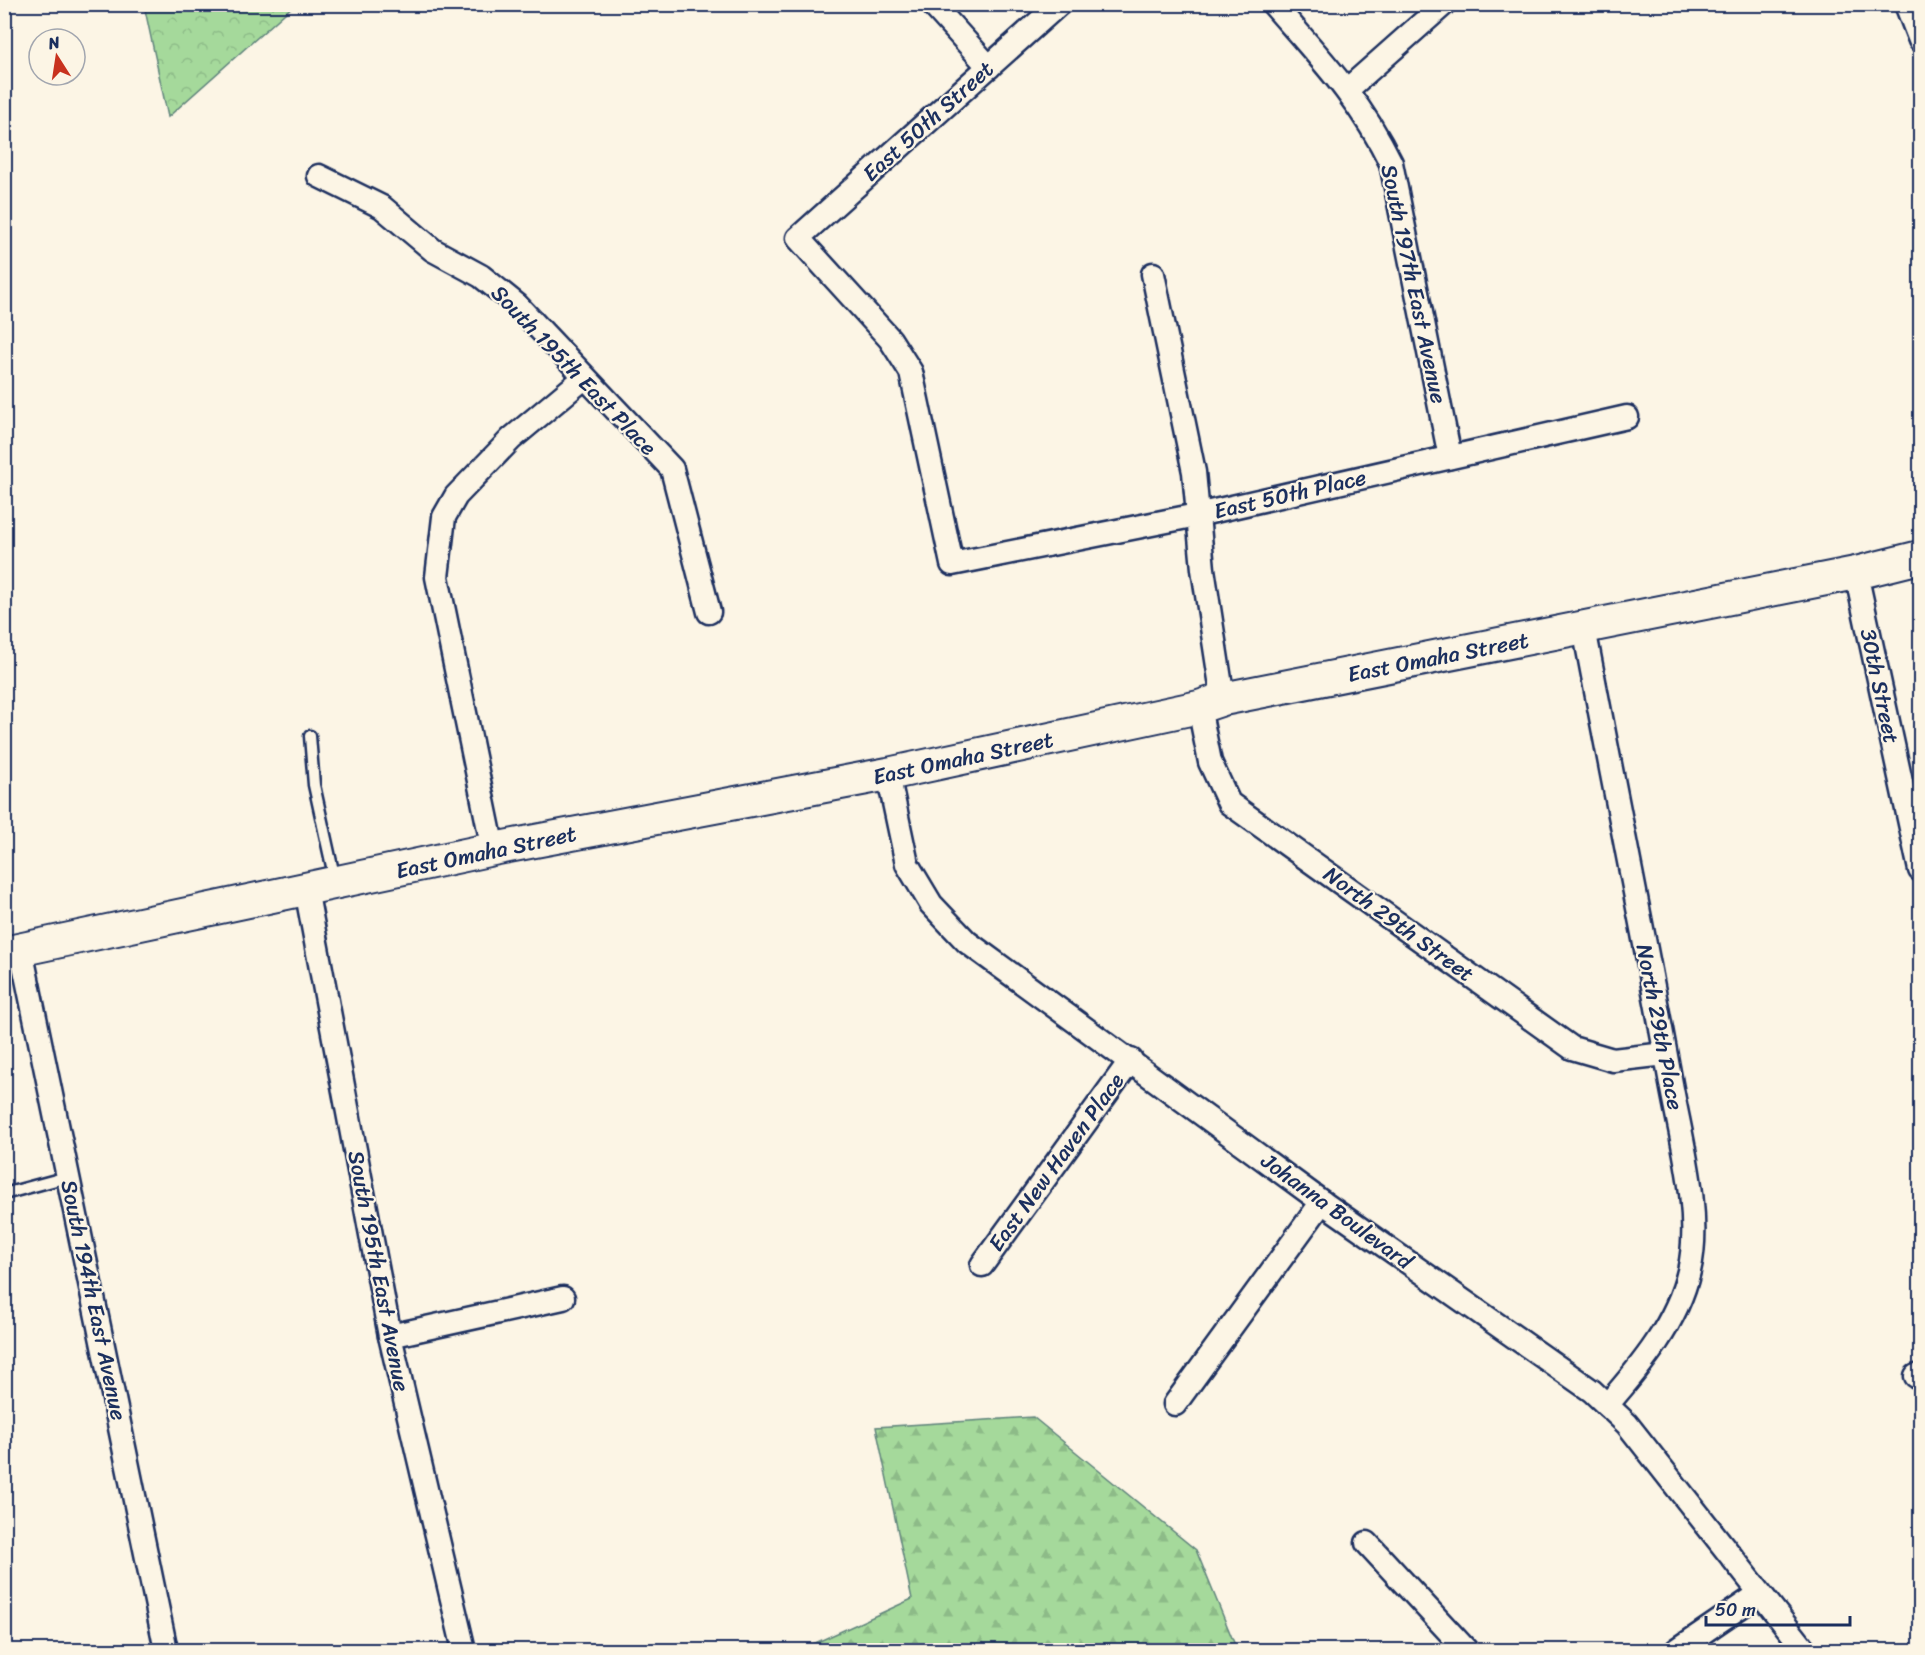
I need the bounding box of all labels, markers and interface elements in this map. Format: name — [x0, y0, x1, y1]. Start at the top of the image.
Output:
north arrow — [27, 27, 87, 87]
text: N — [45, 27, 63, 58]
street label: East 50th Street — [853, 50, 1003, 191]
street label: South 197th East Avenue — [1370, 161, 1458, 407]
street label: South 195th East Place — [481, 275, 667, 465]
street label: East 50th Place — [1210, 458, 1370, 530]
street label: East Omaha Street — [1344, 620, 1532, 694]
street label: 30th Street — [1849, 625, 1911, 748]
street label: East Omaha Street — [869, 720, 1057, 796]
street label: East Omaha Street — [392, 814, 580, 890]
street label: North 29th Street — [1315, 856, 1483, 993]
street label: North 29th Place — [1625, 941, 1695, 1113]
street label: East New Haven Place — [977, 1064, 1135, 1260]
street label: Johanna Boulevard — [1252, 1142, 1423, 1281]
street label: South 195th East Avenue — [336, 1147, 422, 1395]
street label: South 194th East Avenue — [49, 1176, 139, 1424]
scale bar — [1706, 1589, 1850, 1627]
text: 50 m — [1715, 1594, 1756, 1626]

